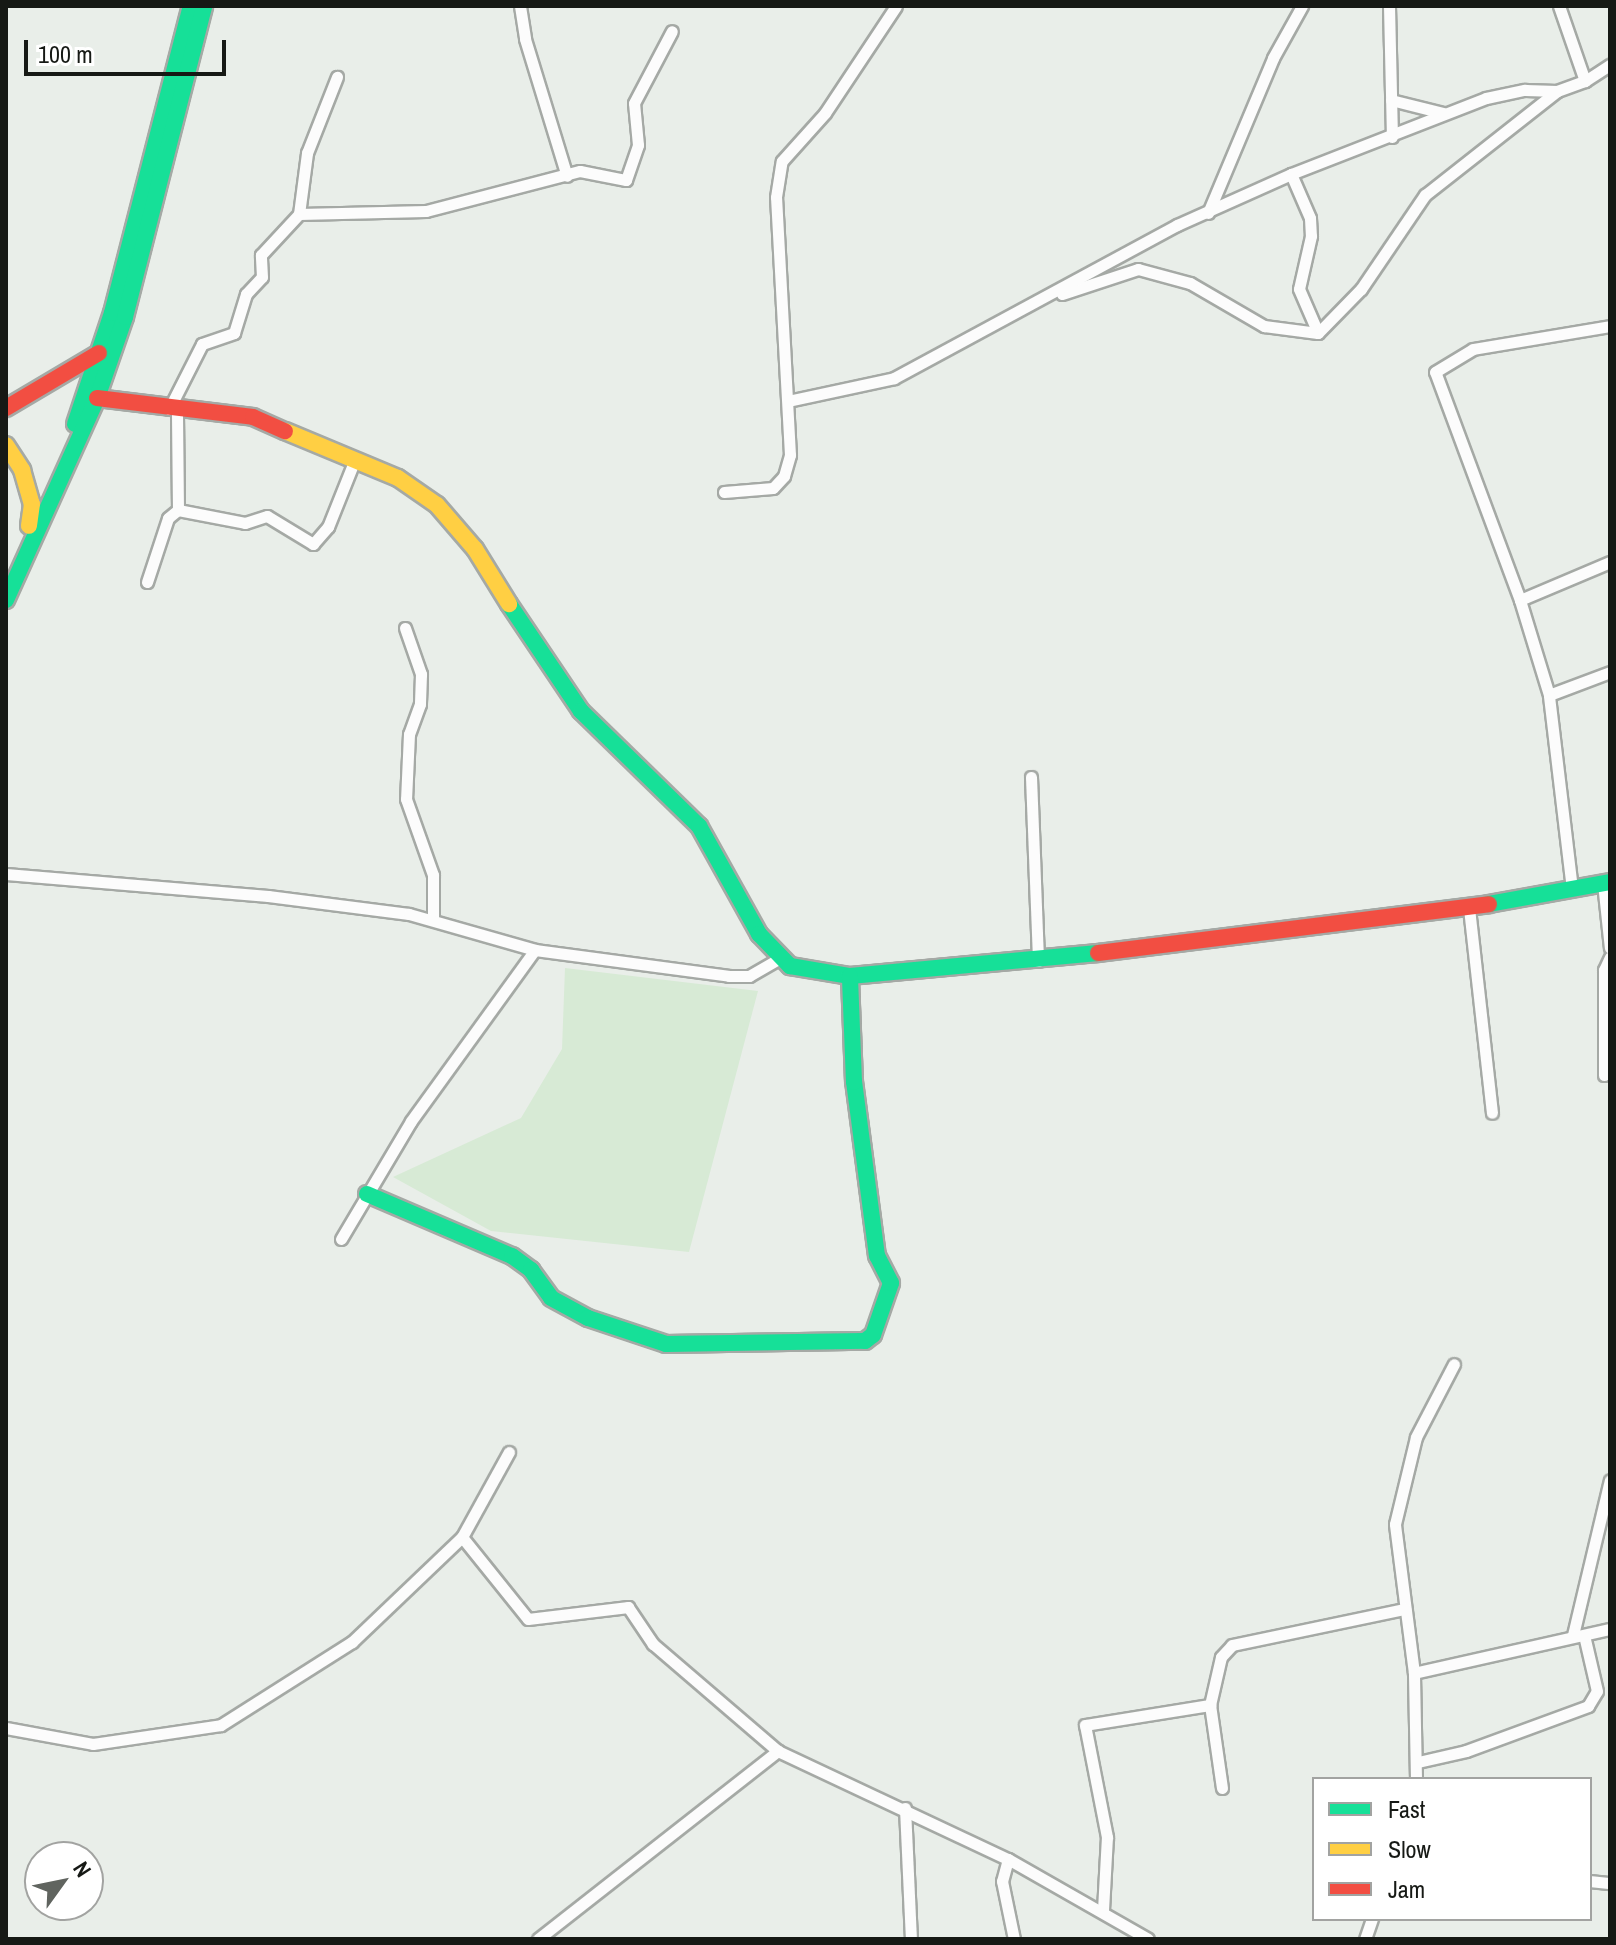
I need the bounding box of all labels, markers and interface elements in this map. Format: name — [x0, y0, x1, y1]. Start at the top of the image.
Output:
scale bar — [28, 24, 230, 74]
text: 100 m — [38, 38, 93, 70]
legend — [1312, 1777, 1592, 1921]
text: Fast — [1388, 1793, 1425, 1825]
text: Slow — [1388, 1833, 1431, 1865]
north arrow — [24, 1841, 104, 1921]
text: N — [66, 1855, 99, 1883]
text: Jam — [1388, 1873, 1425, 1905]

